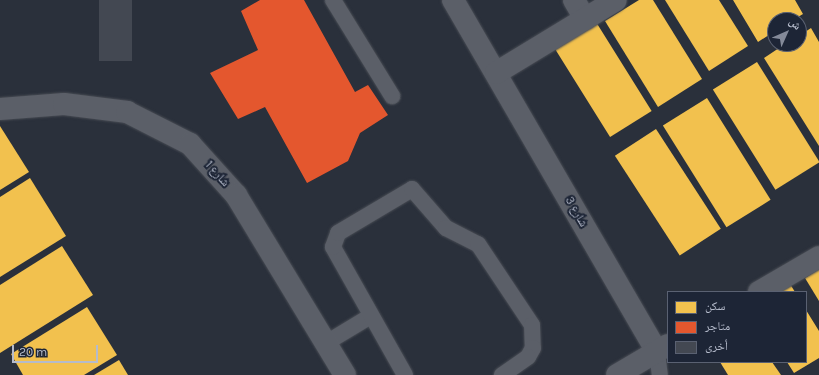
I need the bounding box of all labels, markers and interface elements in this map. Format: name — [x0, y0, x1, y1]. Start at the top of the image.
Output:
north arrow — [767, 12, 807, 52]
text: ش — [786, 15, 804, 33]
street label: شارع 1 — [202, 158, 232, 190]
street label: شارع 3 — [562, 194, 590, 230]
legend — [667, 291, 807, 363]
text: سكن — [705, 299, 725, 313]
text: متاجر — [705, 319, 730, 333]
scale bar — [14, 337, 100, 363]
text: أخرى — [705, 339, 728, 353]
text: 20 m — [19, 345, 47, 359]

